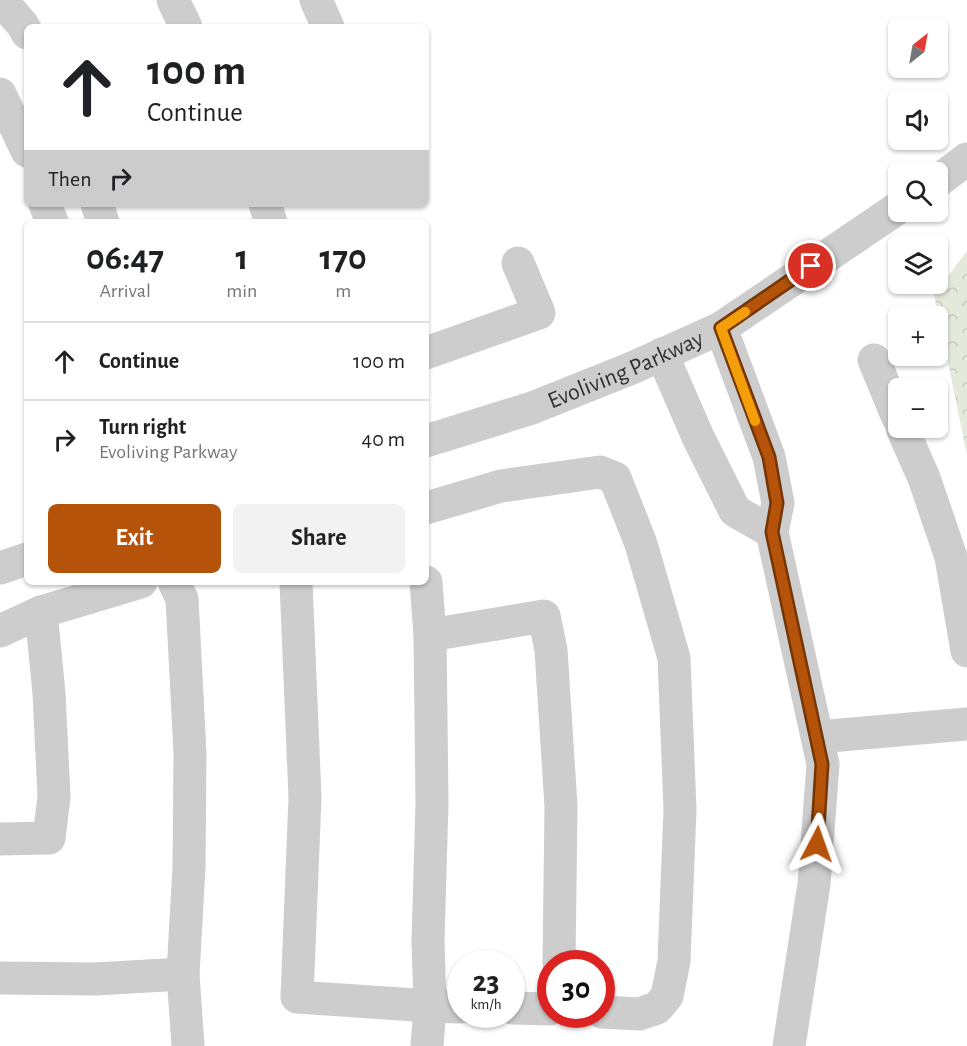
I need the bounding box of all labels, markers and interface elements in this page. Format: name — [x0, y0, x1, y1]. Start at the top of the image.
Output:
north arrow — [888, 18, 948, 78]
map controls — [888, 18, 948, 438]
icon: ahead — [48, 48, 126, 126]
text: 100 m — [147, 50, 246, 92]
button: sound — [888, 90, 948, 150]
text: Continue — [147, 99, 243, 126]
icon: right — [104, 162, 137, 195]
button: search — [888, 162, 948, 222]
text: Then — [48, 168, 92, 190]
button: layers — [888, 234, 948, 294]
text: 06:47 — [86, 240, 164, 276]
text: 1 — [235, 240, 248, 276]
text: 170 — [320, 240, 367, 276]
pin — [785, 240, 836, 291]
icon: arrive — [794, 249, 827, 282]
text: Arrival — [99, 281, 151, 301]
text: min — [226, 281, 257, 301]
text: m — [335, 281, 351, 301]
button: + — [888, 306, 948, 366]
street label: Evoliving Parkway — [544, 327, 707, 413]
icon: ahead — [48, 345, 81, 378]
text: Continue — [99, 350, 179, 372]
text: 100 m — [353, 350, 405, 372]
button: − — [888, 378, 948, 438]
text: Turn right — [99, 416, 186, 438]
icon: right — [48, 423, 81, 456]
text: 40 m — [362, 428, 405, 450]
text: Evoliving Parkway — [99, 442, 238, 462]
button: Exit — [48, 504, 221, 573]
button: Share — [233, 504, 405, 573]
position arrow — [785, 812, 849, 876]
speed limit sign: 30 — [537, 950, 615, 1028]
text: 23 — [472, 967, 500, 997]
text: km/h — [471, 997, 501, 1012]

